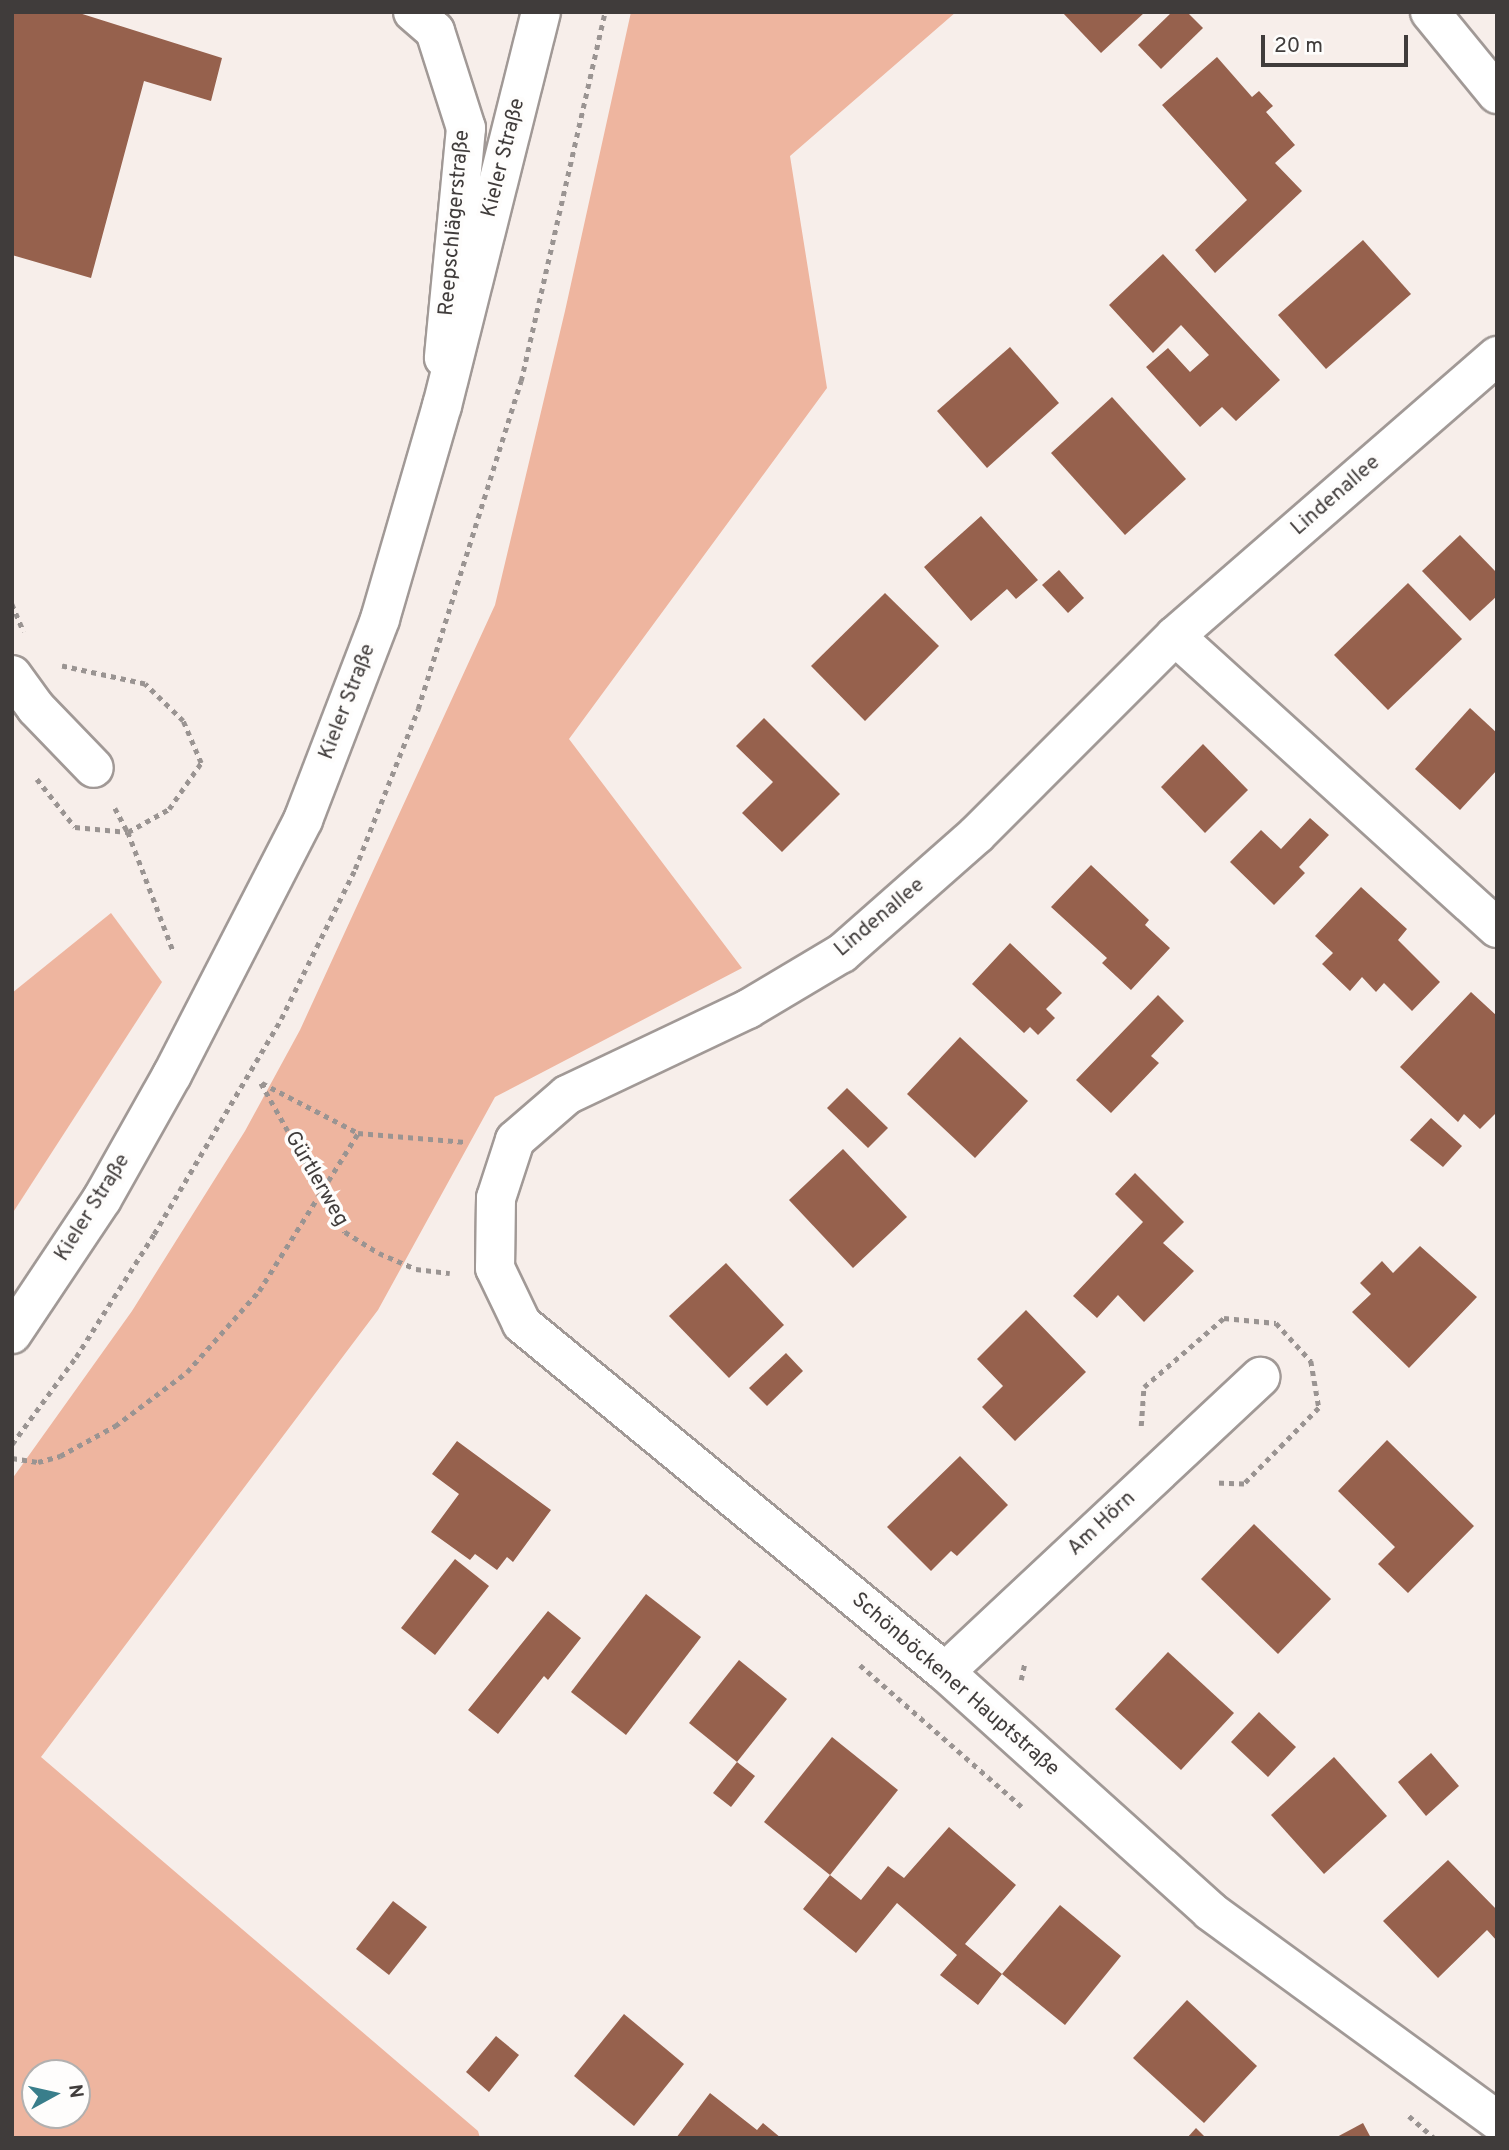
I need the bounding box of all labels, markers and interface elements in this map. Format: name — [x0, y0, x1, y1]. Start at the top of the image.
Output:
scale bar — [1264, 21, 1411, 65]
text: 20 m — [1274, 33, 1323, 60]
street label: Kieler Straße — [477, 96, 531, 220]
street label: Reepschlägerstraße — [434, 129, 476, 317]
street label: Lindenallee — [1286, 451, 1386, 541]
street label: Kieler Straße — [314, 641, 382, 763]
street label: Lindenallee — [830, 873, 930, 963]
street label: Gürtlerweg — [279, 1127, 353, 1231]
street label: Kieler Straße — [50, 1150, 136, 1266]
street label: Am Hörn — [1063, 1486, 1141, 1562]
street label: Schönböckener Hauptstraße — [846, 1588, 1064, 1782]
north arrow — [21, 2059, 91, 2129]
text: N — [62, 2083, 88, 2100]

